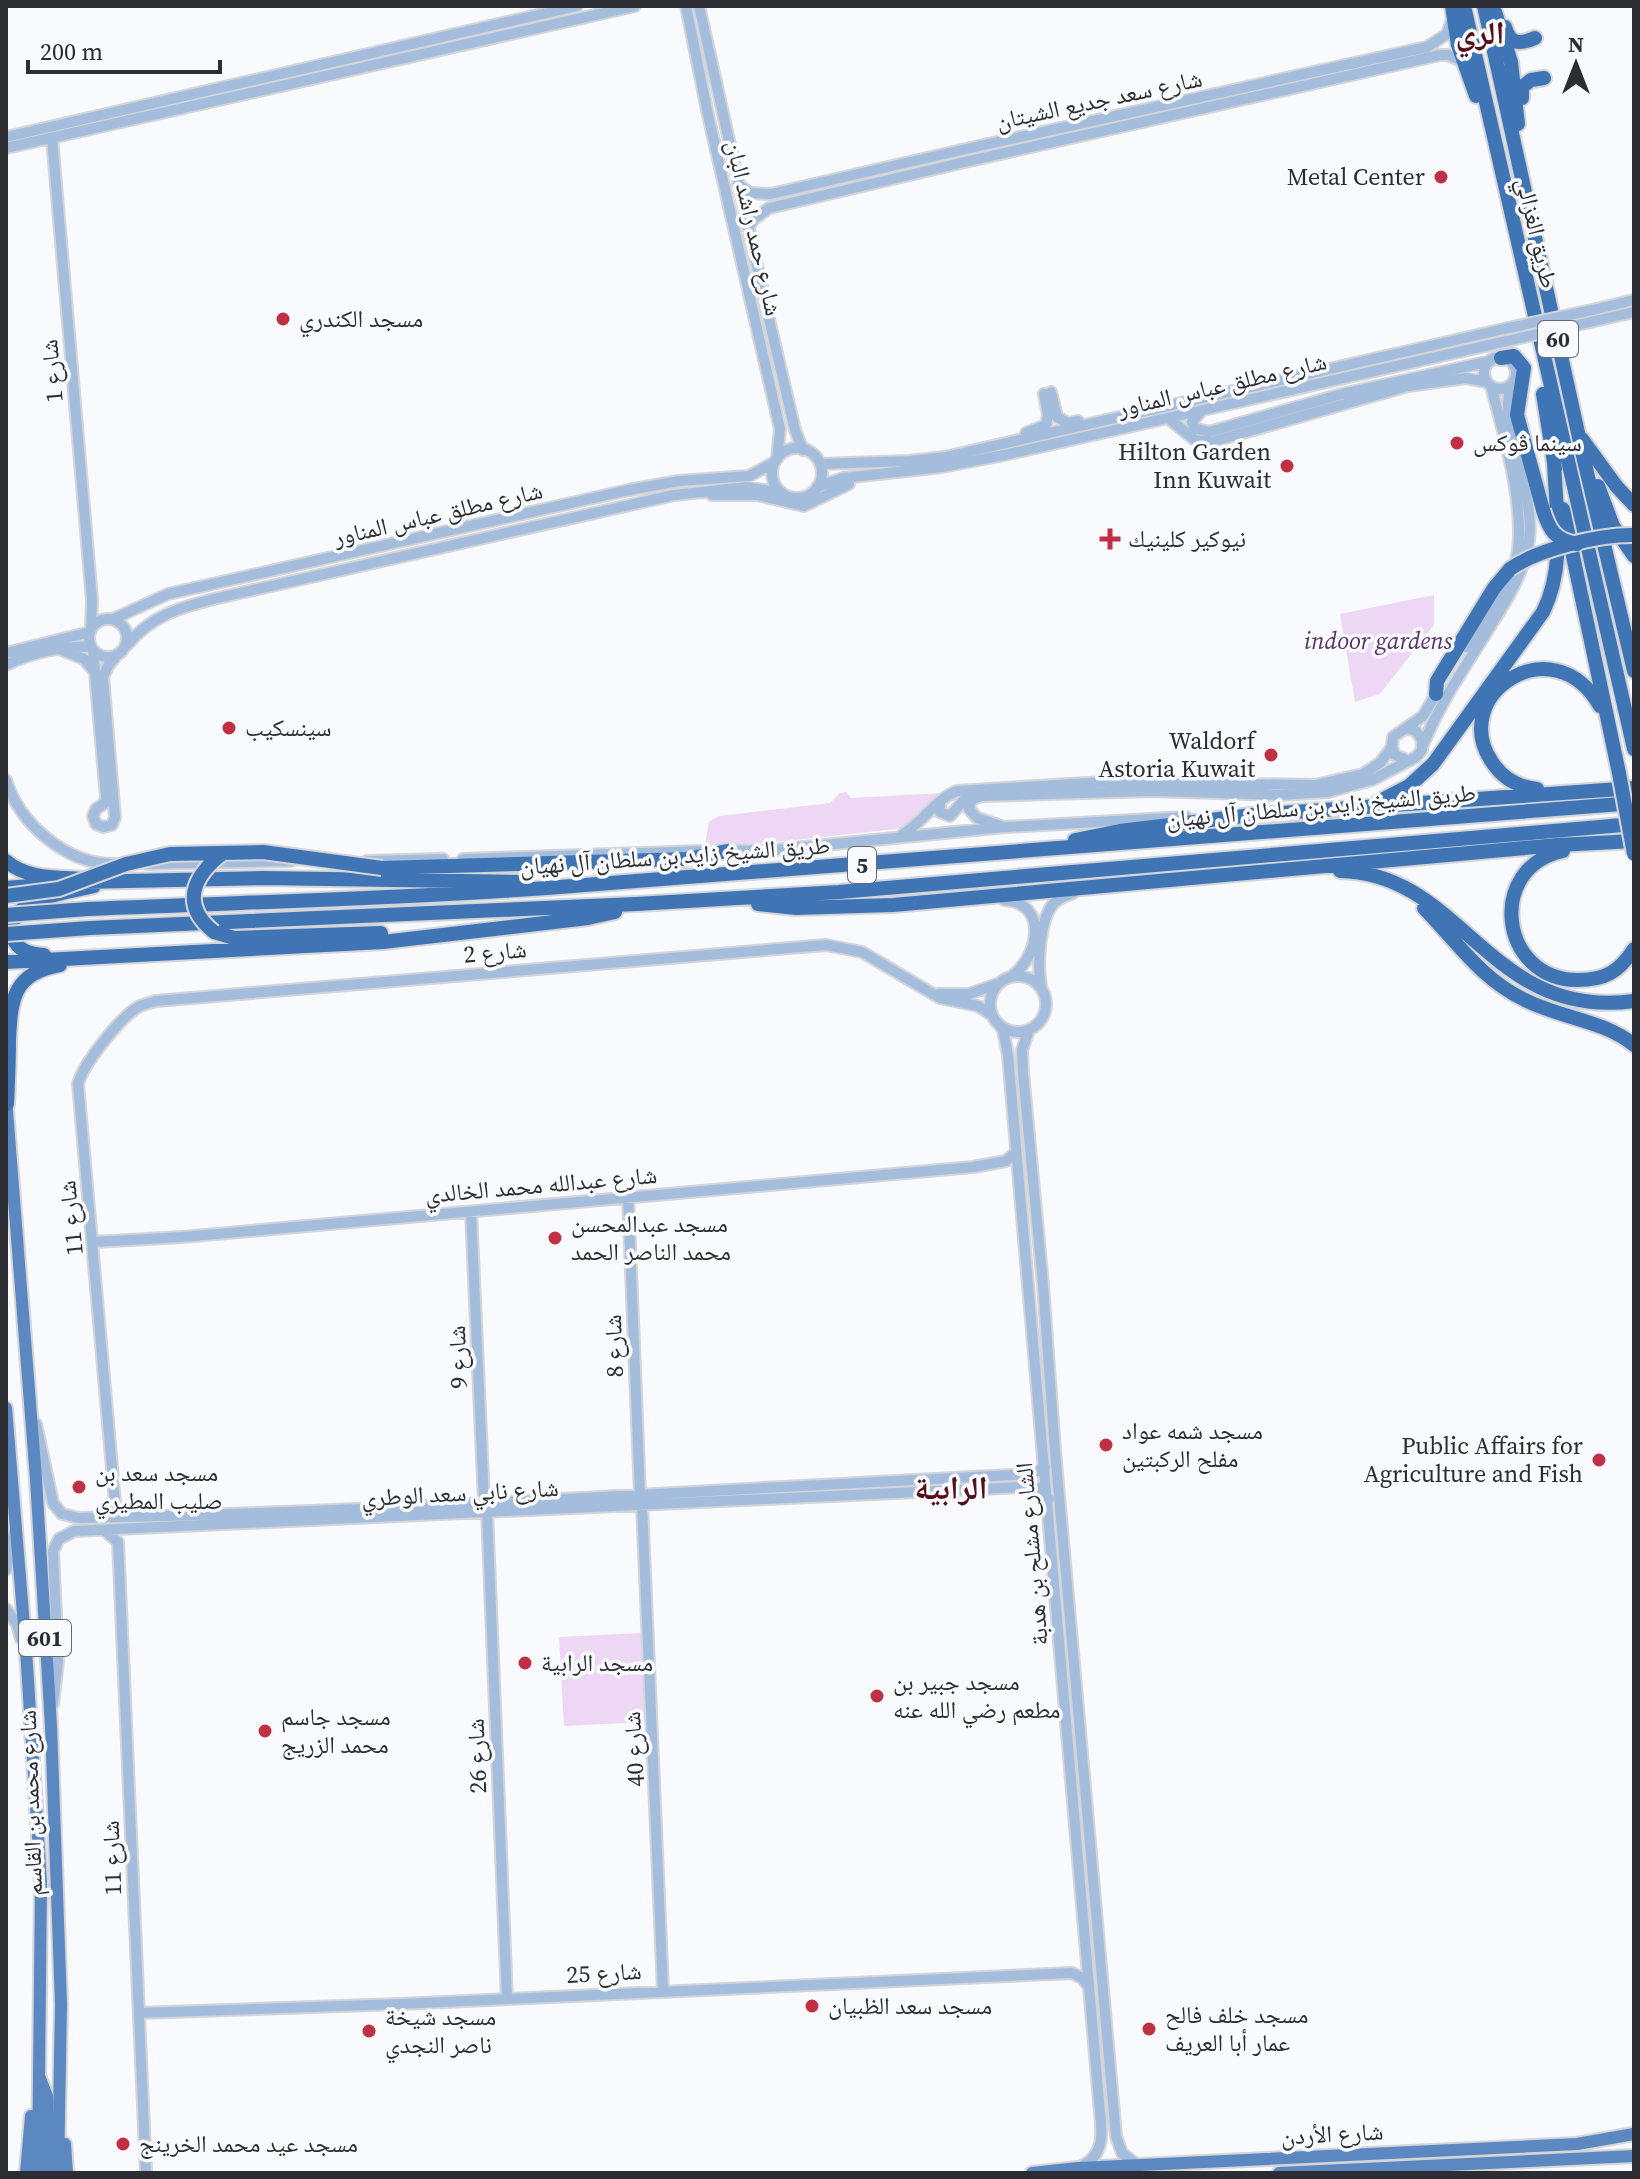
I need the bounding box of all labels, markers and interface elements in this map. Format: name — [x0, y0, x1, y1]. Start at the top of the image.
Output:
district label: الري — [1455, 11, 1505, 58]
scale bar — [28, 24, 220, 74]
north arrow — [1536, 24, 1616, 104]
text: N — [1568, 29, 1584, 59]
text: 200 m — [40, 35, 103, 68]
street label: شارع سعد جديع الشيتان — [993, 62, 1205, 137]
street label: شارع حمد راشد البان — [718, 137, 791, 319]
place label: Metal Center — [1287, 160, 1425, 193]
marker: Metal Center — [1432, 168, 1450, 186]
street label: طريق الغزالي — [1506, 174, 1566, 292]
place label: مسجد الكندري — [299, 302, 423, 338]
marker: مسجد الكندري — [274, 310, 292, 328]
road number: 60 — [1538, 321, 1578, 357]
street label: شارع 1 — [32, 338, 71, 404]
street label: شارع مطلق عباس المناور — [1113, 344, 1330, 425]
place label: سينما ڤوكس — [1473, 426, 1582, 459]
marker: سينما ڤوكس — [1448, 434, 1466, 452]
place label: Hilton Garden Inn Kuwait — [1118, 435, 1271, 496]
marker: Hilton Garden Inn Kuwait — [1278, 457, 1296, 475]
street label: شارع مطلق عباس المناور — [329, 473, 546, 554]
place label: نيوكير كلينيك — [1128, 522, 1246, 555]
marker: نيوكير كلينيك — [1099, 528, 1121, 550]
park label: indoor gardens — [1304, 624, 1453, 657]
place label: سينسكيب — [245, 711, 332, 744]
marker: سينسكيب — [220, 719, 238, 737]
place label: Waldorf Astoria Kuwait — [1098, 724, 1257, 785]
marker: Waldorf Astoria Kuwait — [1262, 746, 1280, 764]
street label: طريق الشيخ زايد بن سلطان آل نهيان — [1165, 776, 1477, 835]
street label: طريق الشيخ زايد بن سلطان آل نهيان — [519, 828, 831, 883]
road number: 5 — [848, 847, 876, 883]
street label: شارع 2 — [462, 932, 528, 971]
street label: شارع عبدالله محمد الخالدي — [424, 1158, 659, 1214]
street label: شارع 11 — [50, 1179, 91, 1257]
place label: مسجد عبدالمحسن محمد الناصر الحمد — [571, 1207, 731, 1268]
marker: مسجد عبدالمحسن محمد الناصر الحمد — [546, 1229, 564, 1247]
street label: شارع 8 — [596, 1314, 631, 1378]
street label: شارع 9 — [440, 1325, 475, 1389]
place label: مسجد شمه عواد مفلح الركبتين — [1122, 1414, 1263, 1475]
place label: Public Affairs for Agriculture and Fish — [1364, 1429, 1583, 1490]
marker: مسجد شمه عواد مفلح الركبتين — [1097, 1436, 1115, 1454]
marker: Public Affairs for Agriculture and Fish — [1590, 1451, 1608, 1469]
place label: مسجد سعد بن صليب المطيري — [95, 1456, 223, 1520]
street label: الشارع مشلح بن هدبة — [1007, 1461, 1056, 1647]
district label: الرابية — [915, 1466, 988, 1510]
street label: شارع نابي سعد الوطري — [360, 1471, 560, 1517]
marker: مسجد سعد بن صليب المطيري — [70, 1478, 88, 1496]
road number: 601 — [19, 1620, 71, 1656]
place label: مسجد الرابية — [541, 1646, 653, 1679]
marker: مسجد الرابية — [516, 1654, 534, 1672]
place label: مسجد جبير بن مطعم رضي الله عنه — [893, 1665, 1061, 1729]
marker: مسجد جبير بن مطعم رضي الله عنه — [868, 1687, 886, 1705]
place label: مسجد جاسم محمد الزريج — [281, 1700, 391, 1761]
street label: شارع محمد بن القاسم — [11, 1710, 50, 1896]
street label: شارع 40 — [615, 1711, 652, 1787]
street label: شارع 26 — [459, 1718, 494, 1794]
marker: مسجد جاسم محمد الزريج — [256, 1722, 274, 1740]
street label: شارع 11 — [94, 1820, 129, 1896]
street label: شارع 25 — [566, 1954, 642, 1991]
place label: مسجد سعد الظبيان — [828, 1989, 992, 2022]
marker: مسجد سعد الظبيان — [803, 1997, 821, 2015]
place label: مسجد خلف فالح عمار أبا العريف — [1165, 1998, 1308, 2059]
place label: مسجد شيخة ناصر النجدي — [385, 2000, 496, 2064]
marker: مسجد خلف فالح عمار أبا العريف — [1140, 2020, 1158, 2038]
marker: مسجد شيخة ناصر النجدي — [360, 2022, 378, 2040]
street label: شارع الأردن — [1280, 2114, 1384, 2153]
place label: مسجد عيد محمد الخرينج — [139, 2127, 358, 2160]
marker: مسجد عيد محمد الخرينج — [114, 2135, 132, 2153]

